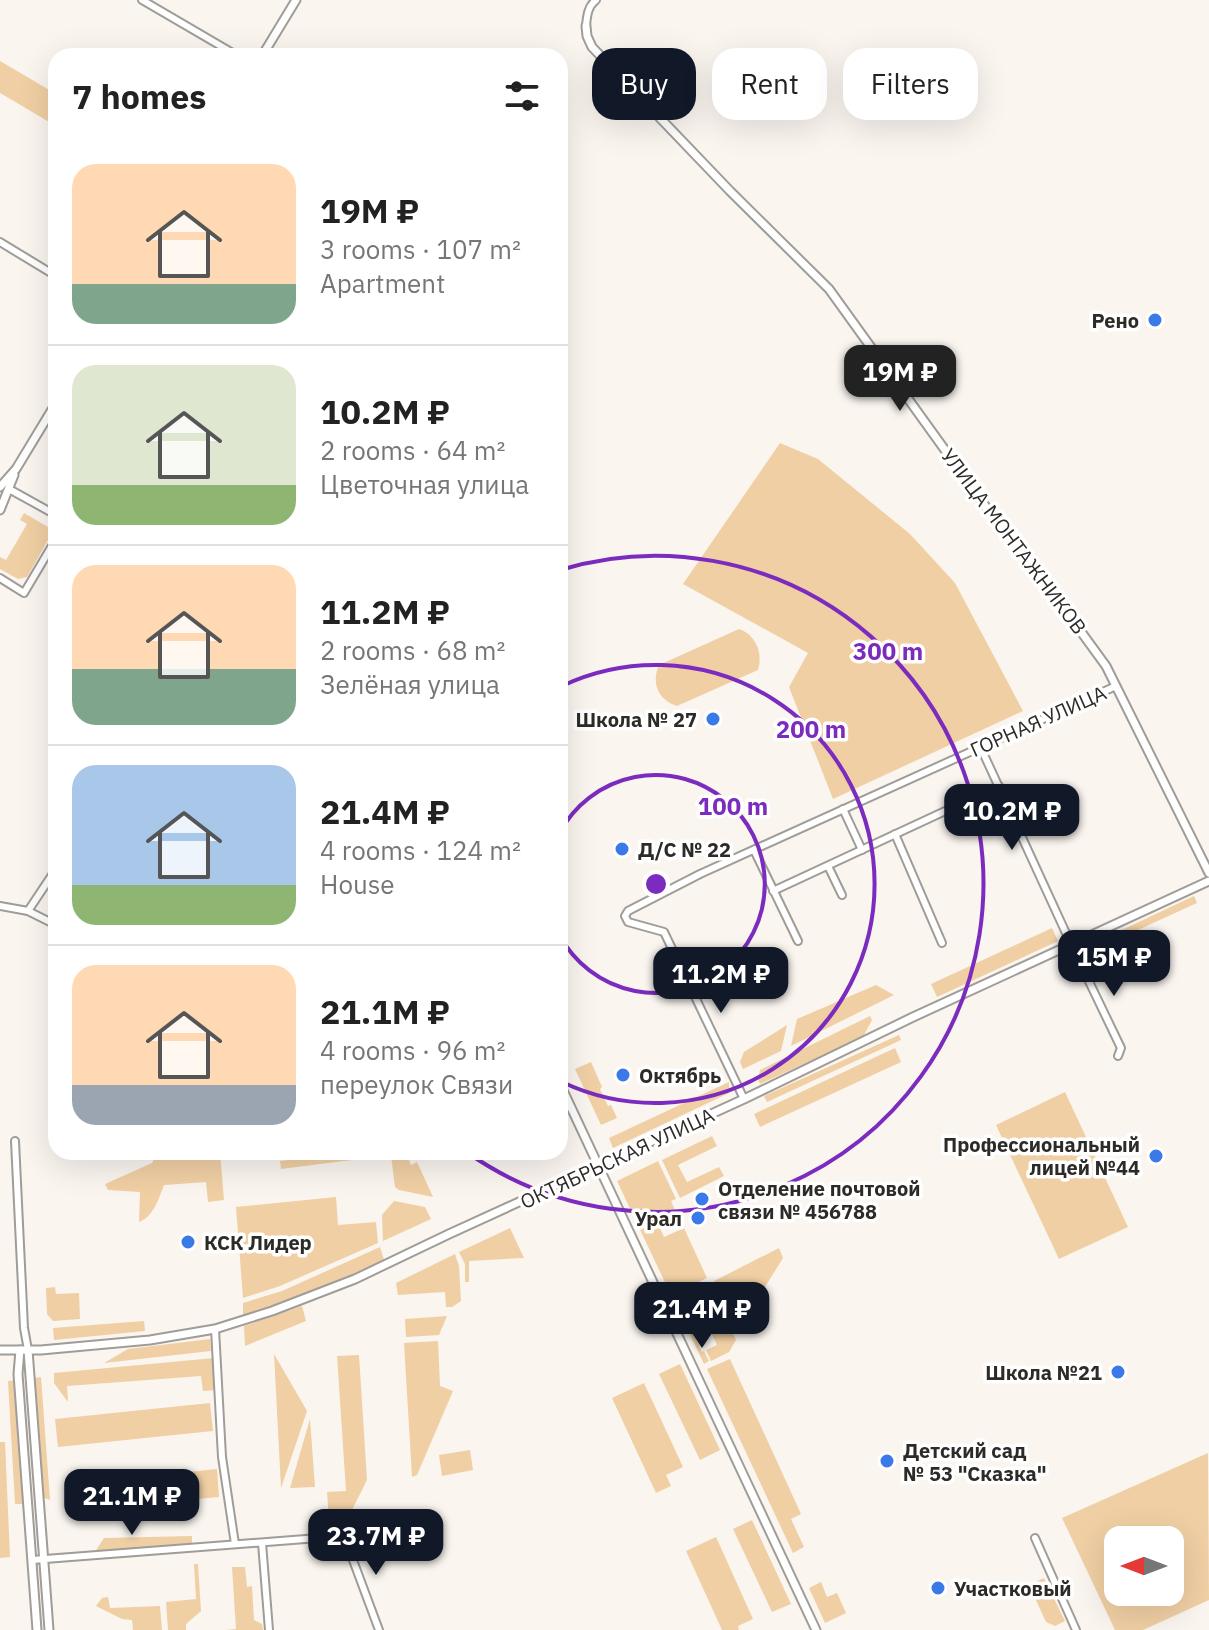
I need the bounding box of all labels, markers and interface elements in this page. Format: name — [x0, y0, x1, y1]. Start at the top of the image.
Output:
chip: Buy — [592, 48, 696, 120]
chip: Rent — [712, 48, 827, 120]
chip: Filters — [843, 48, 978, 120]
text: 7 homes — [72, 74, 207, 118]
icon: filters — [500, 74, 544, 118]
text: 19M ₽ — [320, 188, 419, 232]
icon: home — [136, 196, 232, 292]
text: 3 rooms · 107 m² — [320, 232, 521, 266]
text: Apartment — [320, 266, 445, 300]
place label: Рено — [1092, 307, 1139, 334]
marker: Рено — [1146, 311, 1164, 329]
pin: 19M ₽ — [844, 345, 956, 413]
text: 19M ₽ — [862, 354, 938, 388]
text: 10.2M ₽ — [320, 389, 450, 433]
icon: home — [136, 397, 232, 493]
text: 2 rooms · 64 m² — [320, 433, 505, 467]
street label: УЛИЦА МОНТАЖНИКОВ — [935, 443, 1093, 639]
text: Цветочная улица — [320, 467, 529, 501]
text: 11.2M ₽ — [320, 589, 450, 633]
icon: home — [136, 597, 232, 693]
text: 2 rooms · 68 m² — [320, 633, 505, 667]
text: 300 m — [853, 635, 923, 667]
text: Зелёная улица — [320, 667, 500, 701]
street label: ГОРНАЯ УЛИЦА — [966, 679, 1110, 763]
place label: Школа № 27 — [575, 706, 697, 733]
marker: Школа № 27 — [704, 710, 722, 728]
text: 200 m — [776, 713, 846, 745]
pin: 10.2M ₽ — [938, 784, 1086, 852]
text: 21.4M ₽ — [320, 789, 450, 833]
text: 100 m — [698, 790, 768, 822]
text: 10.2M ₽ — [962, 793, 1062, 827]
icon: home — [136, 797, 232, 893]
text: 4 rooms · 124 m² — [320, 833, 521, 867]
place label: Д/С № 22 — [638, 836, 731, 863]
marker: Д/С № 22 — [613, 840, 631, 858]
text: House — [320, 867, 395, 901]
centre of rings — [642, 870, 670, 898]
pin: 15M ₽ — [1058, 930, 1170, 998]
text: 15M ₽ — [1076, 939, 1152, 973]
pin: 11.2M ₽ — [647, 947, 795, 1015]
text: 11.2M ₽ — [671, 956, 771, 990]
text: 21.1M ₽ — [320, 989, 450, 1033]
icon: home — [136, 997, 232, 1093]
text: 4 rooms · 96 m² — [320, 1033, 505, 1067]
place label: Октябрь — [639, 1062, 721, 1089]
marker: Октябрь — [614, 1066, 632, 1084]
text: переулок Связи — [320, 1067, 513, 1101]
street label: ОКТЯБРЬСКАЯ УЛИЦА — [516, 1101, 719, 1215]
place label: Профессиональный лицей №44 — [943, 1131, 1140, 1181]
marker: Профессиональный лицей №44 — [1147, 1147, 1165, 1165]
place label: Отделение почтовой связи № 456788 — [718, 1175, 921, 1225]
marker: Отделение почтовой связи № 456788 — [693, 1190, 711, 1208]
place label: Урал — [635, 1205, 682, 1232]
marker: Урал — [689, 1209, 707, 1227]
place label: КСК Лидер — [204, 1229, 312, 1256]
marker: КСК Лидер — [179, 1233, 197, 1251]
pin: 21.4M ₽ — [628, 1282, 776, 1350]
text: 21.4M ₽ — [652, 1291, 752, 1325]
place label: Школа №21 — [985, 1359, 1102, 1386]
marker: Школа №21 — [1109, 1363, 1127, 1381]
place label: Детский сад № 53 "Сказка" — [903, 1437, 1047, 1487]
marker: Детский сад № 53 "Сказка" — [878, 1452, 896, 1470]
pin: 21.1M ₽ — [58, 1469, 206, 1537]
text: 21.1M ₽ — [82, 1478, 182, 1512]
pin: 23.7M ₽ — [302, 1509, 450, 1577]
text: 23.7M ₽ — [326, 1518, 426, 1552]
north arrow — [1104, 1526, 1184, 1606]
map controls — [1104, 1526, 1184, 1606]
place label: Участковый — [954, 1575, 1072, 1602]
marker: Участковый — [929, 1579, 947, 1597]

